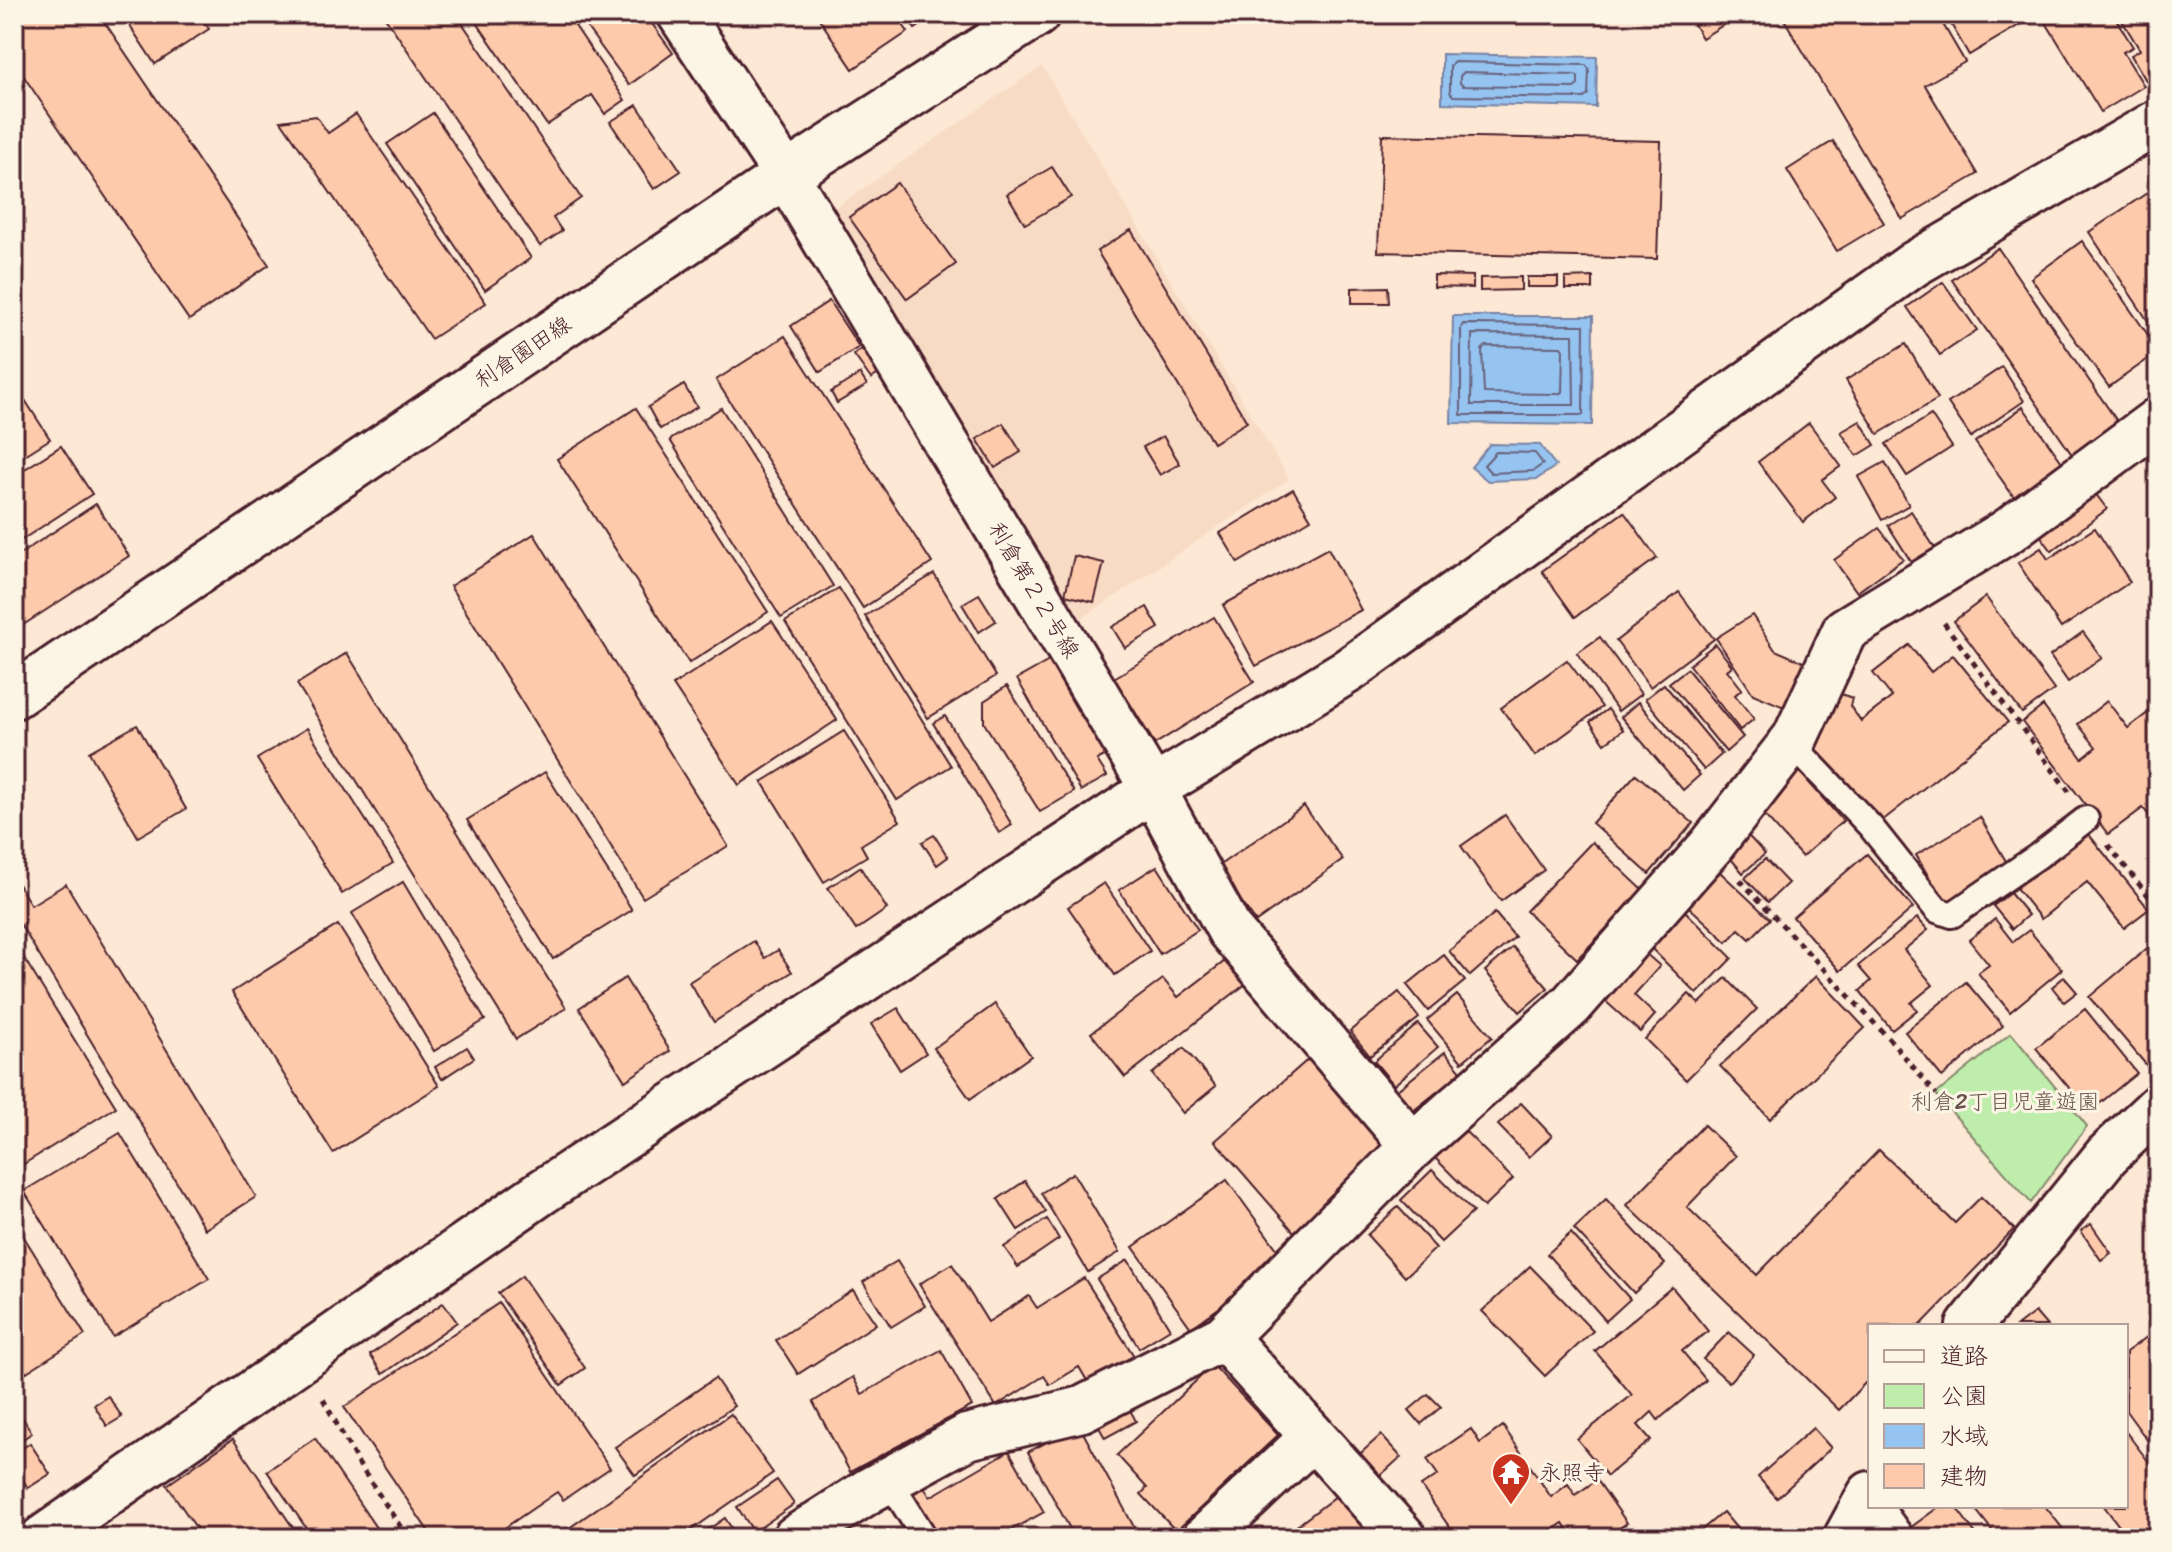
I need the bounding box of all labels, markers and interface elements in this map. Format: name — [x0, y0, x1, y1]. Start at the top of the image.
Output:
street label: 利倉園田線 — [466, 305, 580, 399]
street label: 利倉第２２号線 — [978, 514, 1090, 666]
park label: 利倉2丁目児童遊園 — [1911, 1082, 2099, 1121]
legend — [1868, 1324, 2128, 1508]
text: 道路 — [1940, 1335, 1988, 1377]
text: 公園 — [1940, 1375, 1988, 1417]
text: 水域 — [1940, 1415, 1988, 1457]
temple icon: 永照寺 — [1490, 1451, 1532, 1506]
place label: 永照寺 — [1539, 1453, 1605, 1492]
text: 建物 — [1940, 1455, 1988, 1497]

